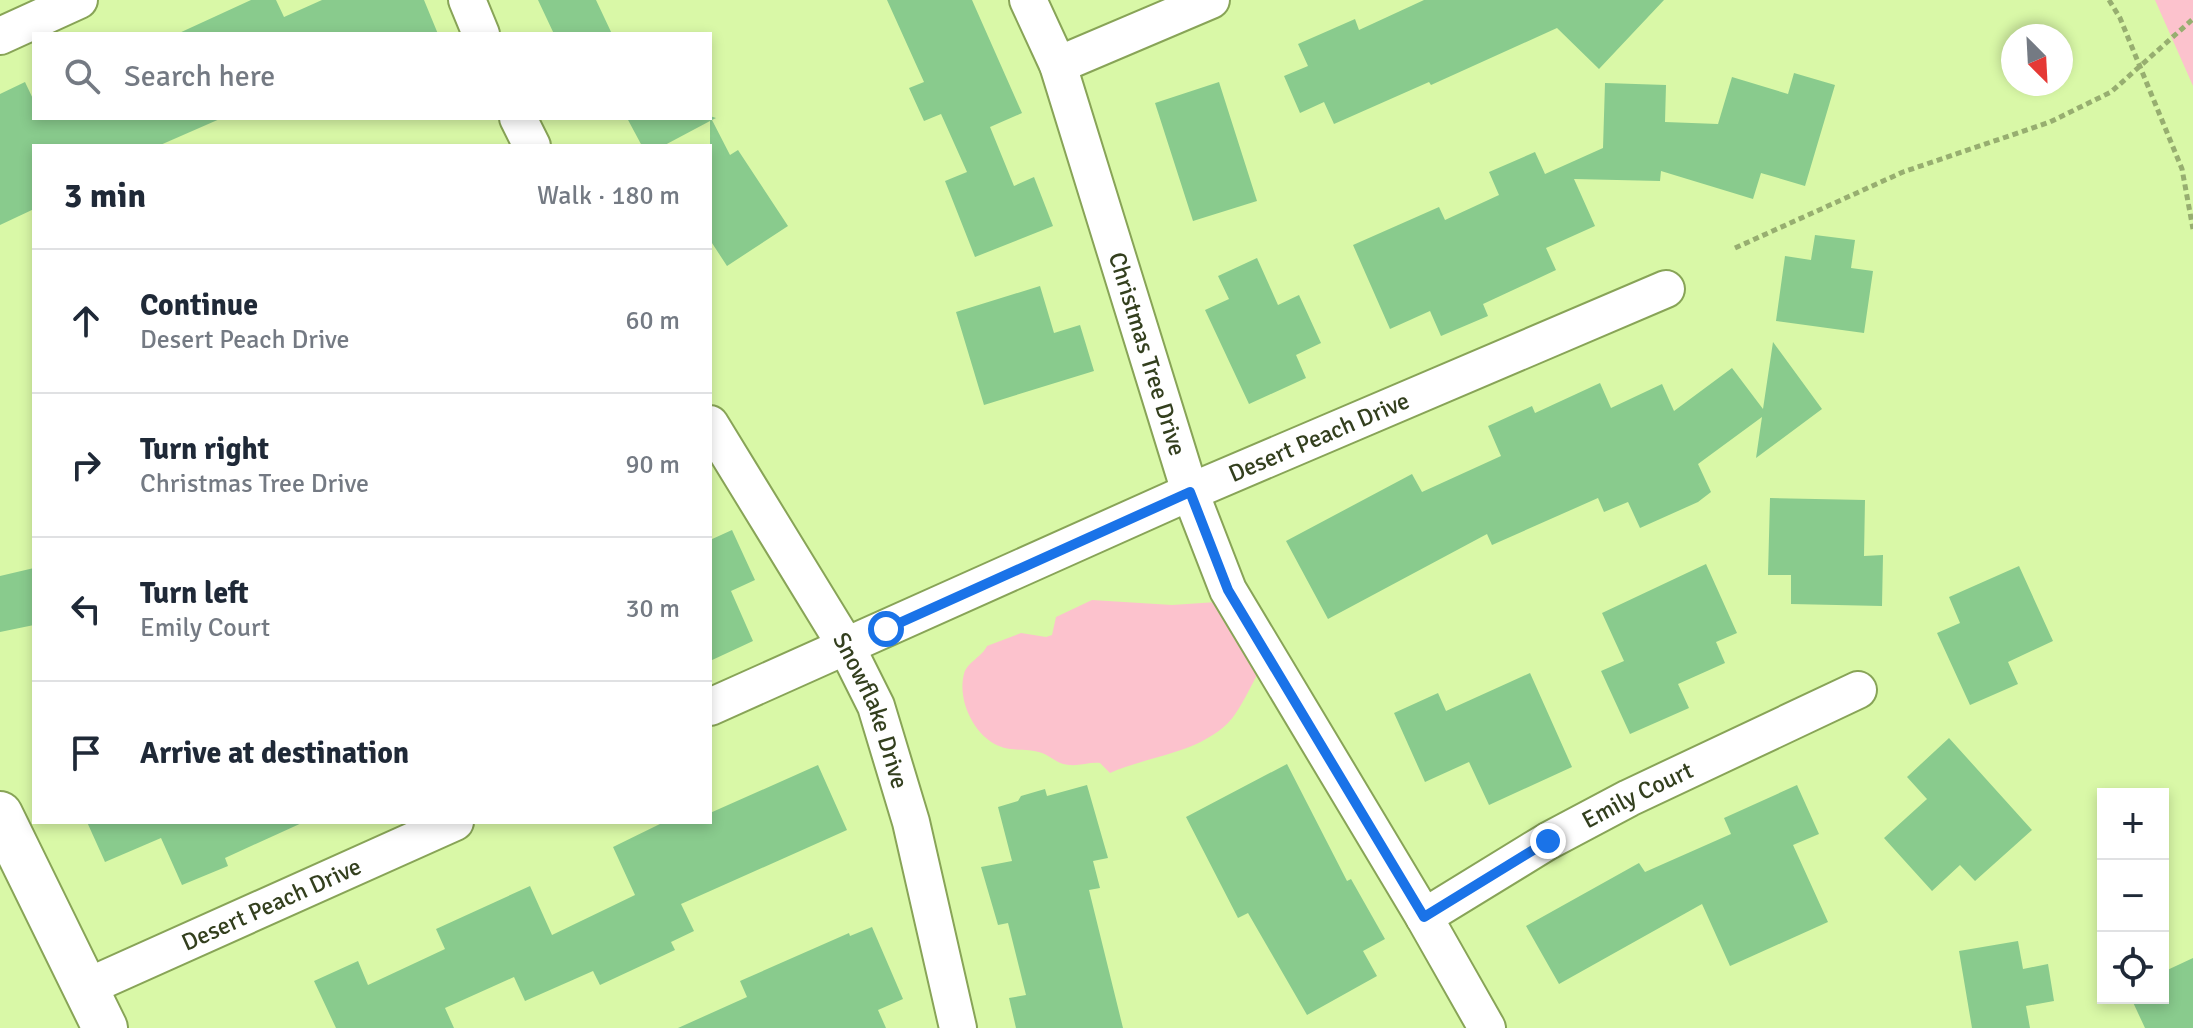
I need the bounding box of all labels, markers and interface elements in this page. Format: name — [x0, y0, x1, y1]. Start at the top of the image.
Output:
north arrow — [2001, 24, 2073, 96]
search box — [32, 32, 712, 120]
icon: search — [60, 54, 104, 98]
text: Search here — [124, 58, 275, 95]
text: 3 min — [64, 175, 146, 217]
text: Walk · 180 m — [537, 180, 680, 212]
street label: Christmas Tree Drive — [1102, 248, 1193, 459]
text: Continue — [140, 287, 258, 324]
icon: ahead — [64, 299, 108, 343]
text: 60 m — [625, 305, 680, 337]
text: Desert Peach Drive — [140, 324, 350, 356]
street label: Desert Peach Drive — [1224, 385, 1414, 489]
text: Turn right — [140, 431, 269, 468]
icon: right — [64, 443, 108, 487]
text: 90 m — [625, 449, 680, 481]
text: Christmas Tree Drive — [140, 468, 369, 500]
text: Turn left — [140, 575, 249, 612]
icon: left — [64, 587, 108, 631]
text: 30 m — [625, 593, 680, 625]
route start — [868, 611, 904, 647]
text: Emily Court — [140, 612, 270, 644]
street label: Snowflake Drive — [826, 627, 915, 792]
icon: arrive — [64, 731, 108, 775]
text: Arrive at destination — [140, 735, 409, 772]
street label: Emily Court — [1577, 755, 1698, 835]
map controls — [2097, 788, 2169, 1004]
button: + — [2097, 788, 2169, 860]
route end — [1530, 823, 1566, 859]
street label: Desert Peach Drive — [177, 851, 366, 958]
button: − — [2097, 860, 2169, 932]
button: locate — [2097, 932, 2169, 1004]

